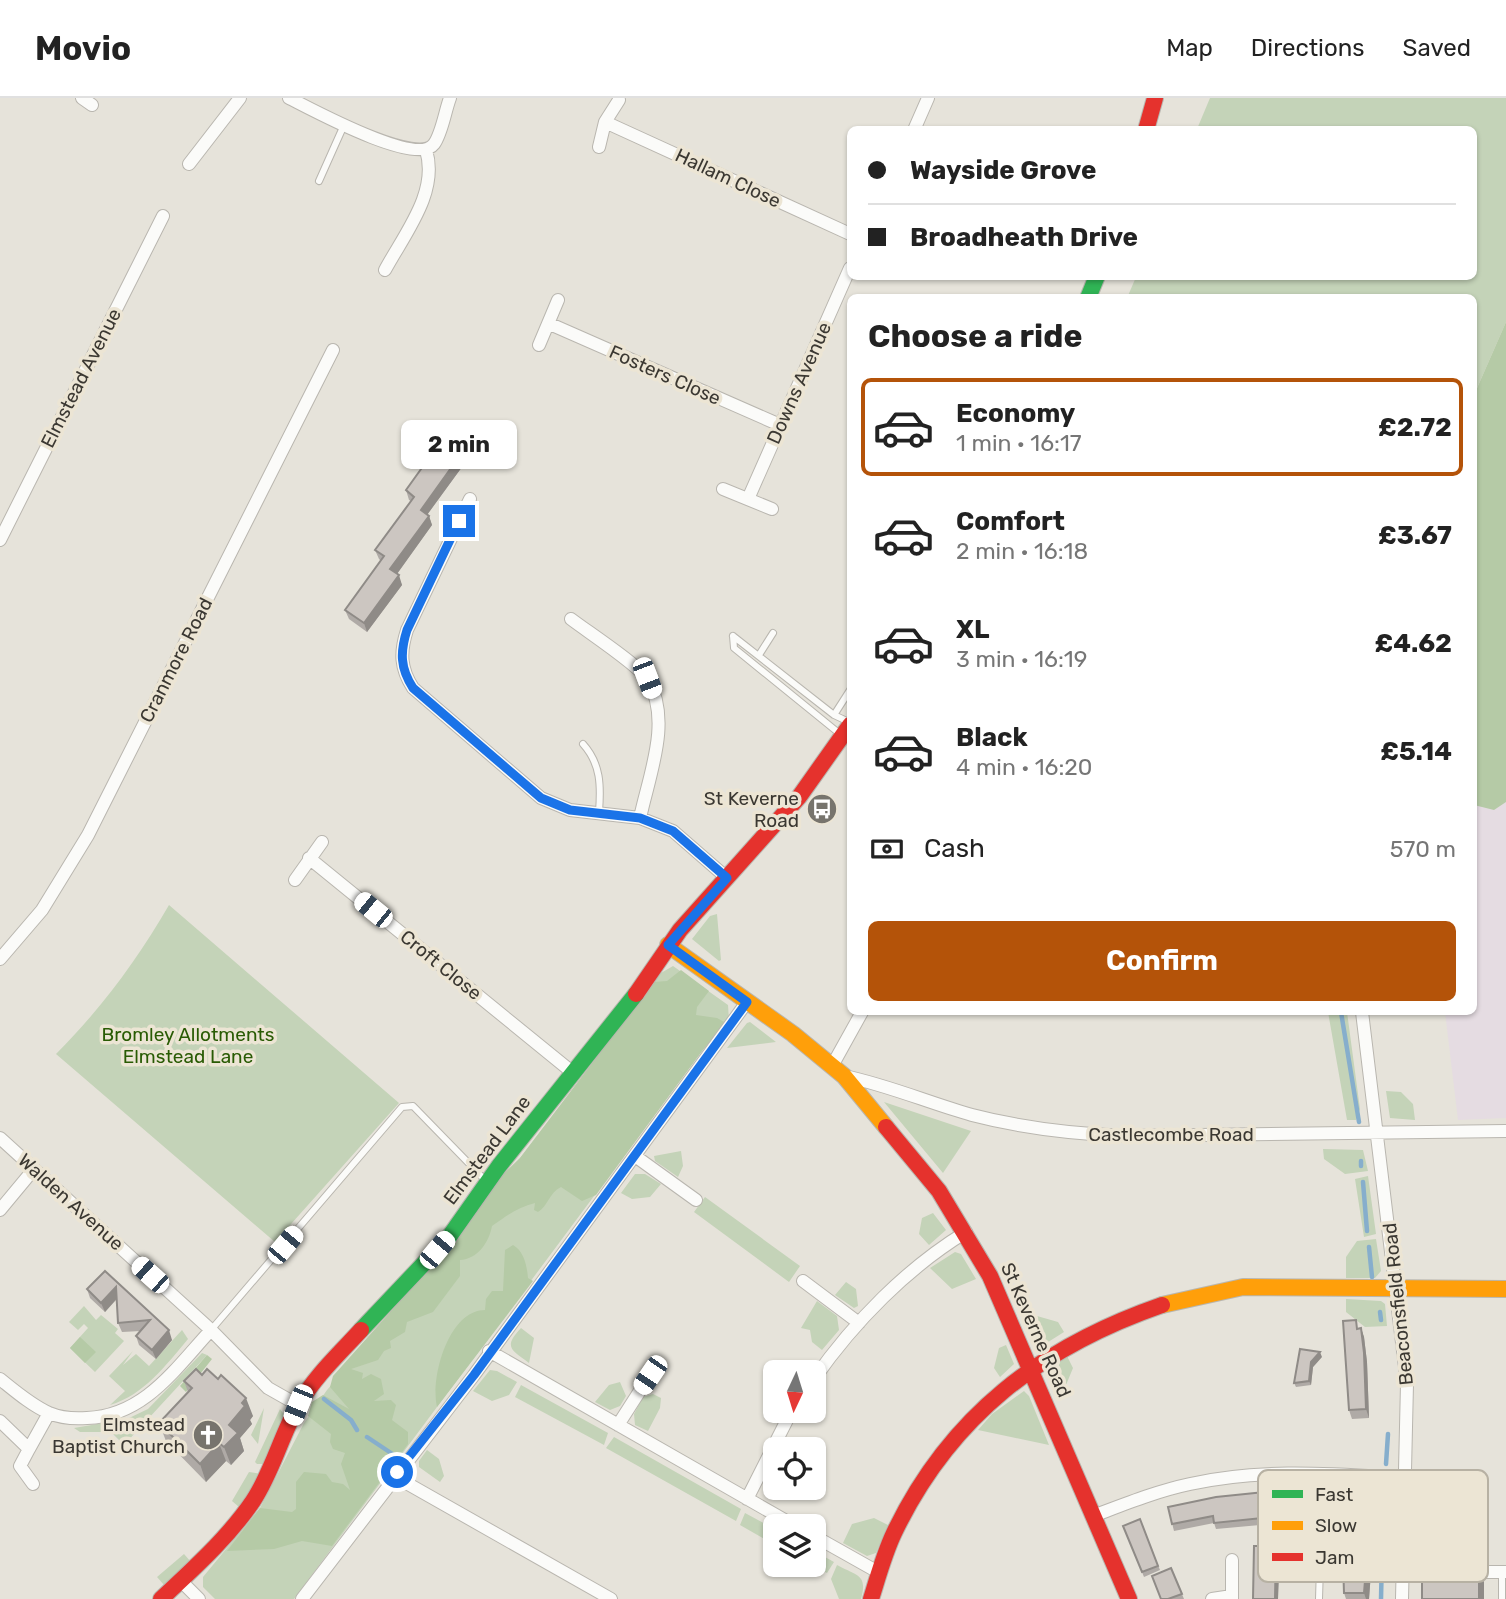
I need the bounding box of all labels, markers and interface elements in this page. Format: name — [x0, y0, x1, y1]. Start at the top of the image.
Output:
text: Movio — [35, 29, 131, 68]
text: Map — [1166, 34, 1213, 62]
text: Directions — [1251, 34, 1364, 62]
text: Saved — [1402, 34, 1471, 62]
street label: Hallam Close — [672, 144, 784, 212]
text: Wayside Grove — [910, 155, 1096, 186]
text: Broadheath Drive — [910, 222, 1138, 253]
street label: Elmstead Avenue — [36, 304, 126, 452]
text: Choose a ride — [868, 317, 1082, 355]
street label: Downs Avenue — [762, 319, 836, 447]
street label: Fosters Close — [606, 340, 724, 410]
icon: car — [872, 396, 935, 459]
text: Economy — [956, 398, 1075, 429]
text: £2.72 — [1378, 412, 1452, 443]
callout: 2 min — [401, 420, 517, 468]
text: 1 min · 16:17 — [956, 429, 1082, 457]
text: 2 min — [428, 430, 490, 458]
icon: car — [872, 504, 935, 567]
route end — [443, 505, 475, 537]
text: Comfort — [956, 506, 1065, 537]
text: £3.67 — [1378, 520, 1452, 551]
text: 2 min · 16:18 — [956, 537, 1088, 565]
street label: Cranmore Road — [135, 594, 217, 726]
icon: car — [872, 612, 935, 675]
text: XL — [956, 614, 989, 645]
text: £4.62 — [1375, 628, 1452, 659]
text: 3 min · 16:19 — [956, 645, 1087, 673]
car — [630, 655, 665, 701]
icon: car — [872, 720, 935, 783]
text: Black — [956, 722, 1028, 753]
text: £5.14 — [1380, 736, 1452, 767]
text: 4 min · 16:20 — [956, 753, 1092, 781]
place label: St Keverne Road — [704, 787, 799, 832]
bus stop icon: St Keverne Road — [805, 792, 839, 826]
icon: cash — [868, 830, 906, 868]
text: Cash — [924, 833, 985, 864]
text: 570 m — [1390, 835, 1456, 863]
car — [351, 889, 396, 931]
button: Confirm — [868, 921, 1456, 1001]
street label: Croft Close — [396, 925, 486, 1005]
park label: Bromley Allotments Elmstead Lane — [102, 1023, 274, 1068]
street label: Elmstead Lane — [439, 1091, 535, 1209]
street label: Castlecombe Road — [1088, 1123, 1254, 1146]
street label: Walden Avenue — [13, 1149, 129, 1255]
car — [264, 1222, 307, 1268]
street label: Beaconsfield Road — [1378, 1222, 1418, 1386]
car — [416, 1227, 459, 1273]
car — [128, 1253, 173, 1297]
street label: St Keverne Road — [996, 1259, 1076, 1401]
car — [630, 1352, 671, 1398]
north arrow — [763, 1360, 826, 1423]
map controls — [763, 1360, 826, 1577]
car — [281, 1382, 316, 1428]
place label: Elmstead Baptist Church — [52, 1413, 185, 1458]
church icon: Elmstead Baptist Church — [191, 1418, 225, 1452]
button: locate — [763, 1437, 826, 1500]
route start — [381, 1456, 413, 1488]
legend — [1258, 1470, 1488, 1582]
text: Fast — [1315, 1483, 1354, 1506]
button: layers — [763, 1514, 826, 1577]
text: Slow — [1315, 1514, 1357, 1537]
text: Jam — [1315, 1546, 1354, 1569]

